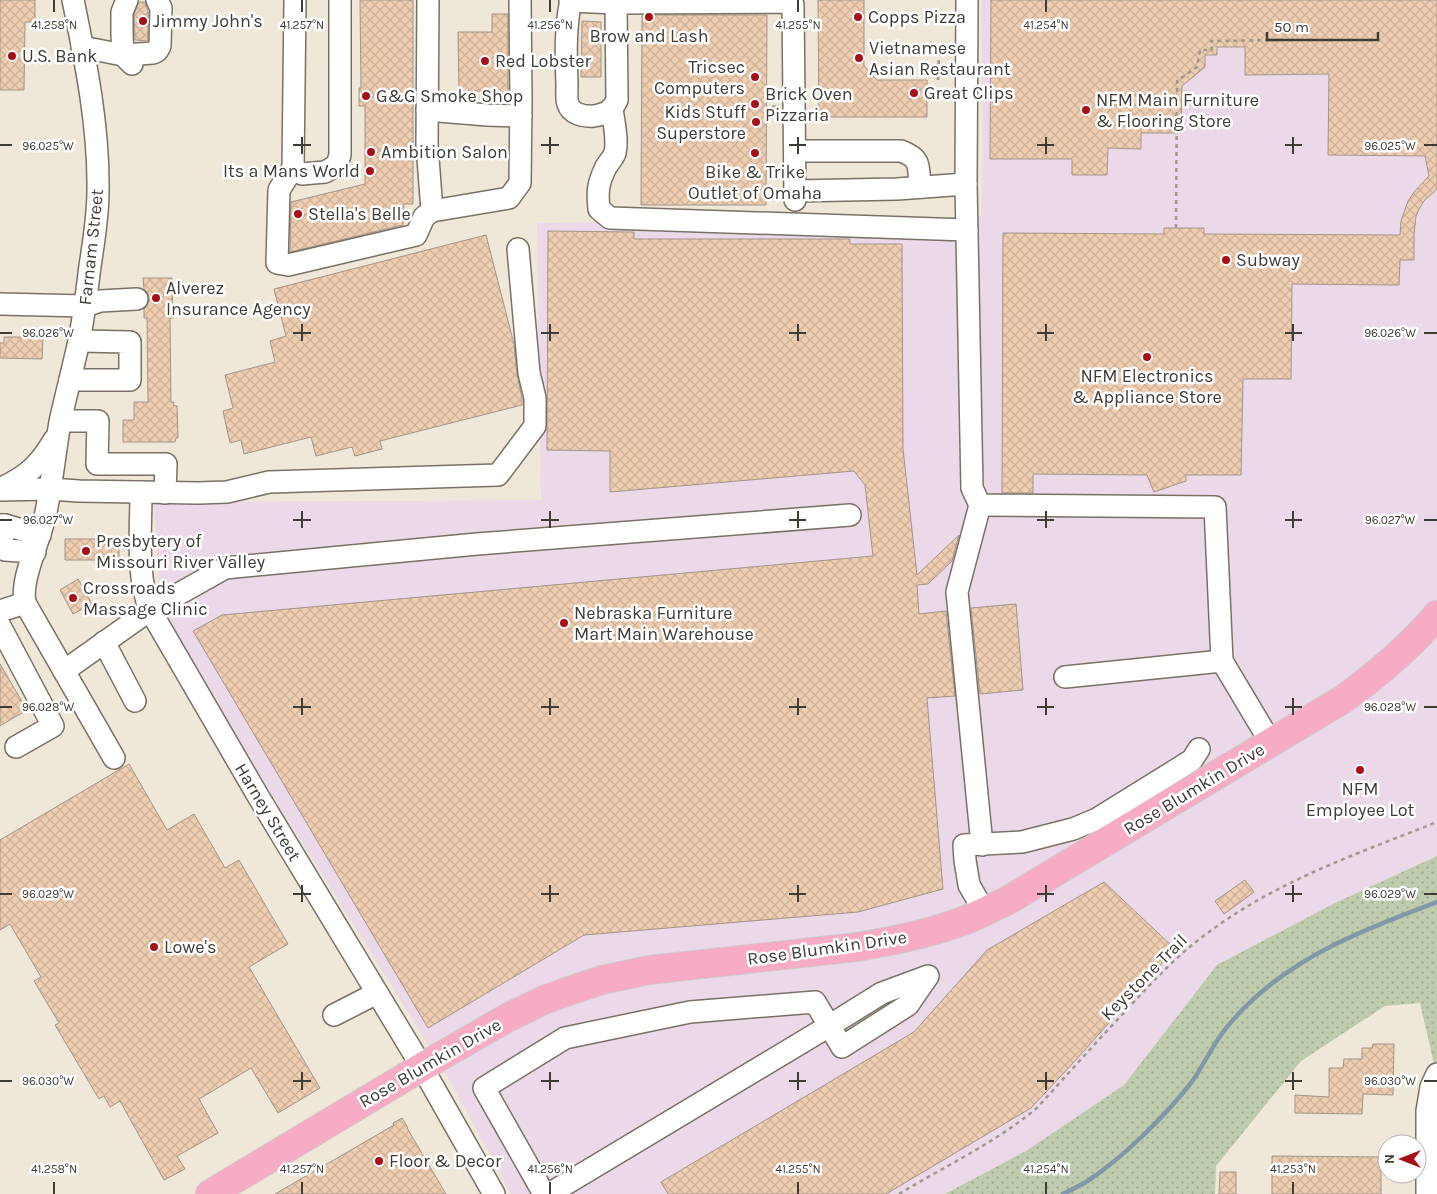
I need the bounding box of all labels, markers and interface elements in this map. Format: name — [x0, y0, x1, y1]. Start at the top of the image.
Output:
place label: Copps Pizza — [868, 6, 966, 28]
place label: Jimmy John's — [153, 10, 263, 32]
scale bar — [1267, 10, 1378, 42]
marker: Brow and Lash — [643, 11, 655, 23]
marker: Copps Pizza — [852, 11, 864, 23]
marker: Jimmy John's — [137, 15, 149, 27]
text: 41.258°N — [31, 18, 77, 32]
text: 41.257°N — [280, 18, 324, 32]
text: 41.256°N — [527, 18, 573, 32]
text: 41.255°N — [775, 18, 821, 32]
text: 41.254°N — [1023, 18, 1069, 32]
text: 50 m — [1274, 18, 1309, 36]
place label: Brow and Lash — [589, 25, 709, 47]
place label: Vietnamese Asian Restaurant — [869, 37, 1011, 80]
place label: U.S. Bank — [22, 45, 97, 67]
marker: U.S. Bank — [6, 50, 18, 62]
place label: Red Lobster — [495, 50, 592, 72]
marker: Vietnamese Asian Restaurant — [853, 52, 865, 64]
marker: Red Lobster — [479, 55, 491, 67]
place label: Tricsec Computers — [654, 56, 745, 99]
marker: Tricsec Computers — [749, 71, 761, 83]
place label: Great Clips — [924, 82, 1014, 104]
place label: Brick Oven Pizzaria — [765, 83, 853, 126]
place label: G&G Smoke Shop — [376, 85, 523, 107]
marker: Great Clips — [908, 87, 920, 99]
place label: NFM Main Furniture & Flooring Store — [1096, 89, 1259, 132]
marker: G&G Smoke Shop — [360, 90, 372, 102]
marker: Brick Oven Pizzaria — [749, 98, 761, 110]
place label: Kids Stuff Superstore — [656, 101, 747, 144]
marker: NFM Main Furniture & Flooring Store — [1080, 104, 1092, 116]
marker: Kids Stuff Superstore — [750, 116, 762, 128]
text: 96.025°W — [22, 139, 74, 153]
text: 96.025°W — [1364, 139, 1416, 153]
place label: Ambition Salon — [381, 141, 508, 163]
marker: Ambition Salon — [365, 146, 377, 158]
marker: Bike & Trike Outlet of Omaha — [749, 147, 761, 159]
place label: Its a Mans World — [223, 160, 360, 182]
place label: Bike & Trike Outlet of Omaha — [688, 161, 822, 204]
marker: Its a Mans World — [364, 165, 376, 177]
street label: Farnam Street — [74, 188, 108, 306]
place label: Stella's Belle — [308, 203, 411, 225]
marker: Stella's Belle — [292, 208, 304, 220]
place label: Subway — [1236, 249, 1300, 271]
marker: Subway — [1220, 254, 1232, 266]
place label: Alverez Insurance Agency — [166, 277, 311, 320]
marker: Alverez Insurance Agency — [150, 292, 162, 304]
text: 96.026°W — [22, 326, 74, 340]
text: 96.026°W — [1364, 326, 1416, 340]
marker: NFM Electronics & Appliance Store — [1141, 351, 1153, 363]
place label: NFM Electronics & Appliance Store — [1072, 365, 1222, 408]
text: 96.027°W — [23, 513, 74, 527]
text: 96.027°W — [1365, 513, 1416, 527]
place label: Presbytery of Missouri River Valley — [96, 530, 266, 573]
marker: Presbytery of Missouri River Valley — [80, 545, 92, 557]
place label: Crossroads Massage Clinic — [83, 577, 208, 620]
marker: Crossroads Massage Clinic — [67, 592, 79, 604]
place label: Nebraska Furniture Mart Main Warehouse — [574, 602, 754, 645]
marker: Nebraska Furniture Mart Main Warehouse — [558, 617, 570, 629]
text: 96.028°W — [22, 700, 74, 714]
text: 96.028°W — [1364, 700, 1416, 714]
street label: Rose Blumkin Drive — [1120, 738, 1268, 840]
street label: Harney Street — [230, 759, 306, 865]
marker: NFM Employee Lot — [1354, 764, 1366, 776]
place label: NFM Employee Lot — [1306, 778, 1414, 821]
text: 96.029°W — [22, 887, 74, 901]
text: 96.029°W — [1364, 887, 1416, 901]
street label: Rose Blumkin Drive — [746, 926, 908, 970]
street label: Keystone Trail — [1096, 929, 1192, 1025]
place label: Lowe's — [164, 936, 216, 958]
marker: Lowe's — [148, 941, 160, 953]
street label: Rose Blumkin Drive — [355, 1013, 505, 1113]
text: 96.030°W — [22, 1074, 74, 1088]
text: 96.030°W — [1364, 1074, 1416, 1088]
north arrow — [1377, 1134, 1427, 1184]
place label: Floor & Decor — [389, 1150, 502, 1172]
text: N — [1381, 1154, 1398, 1164]
marker: Floor & Decor — [373, 1155, 385, 1167]
text: 41.258°N — [31, 1162, 77, 1176]
text: 41.257°N — [280, 1162, 324, 1176]
text: 41.256°N — [527, 1162, 573, 1176]
text: 41.255°N — [775, 1162, 821, 1176]
text: 41.254°N — [1023, 1162, 1069, 1176]
text: 41.253°N — [1270, 1162, 1316, 1176]

